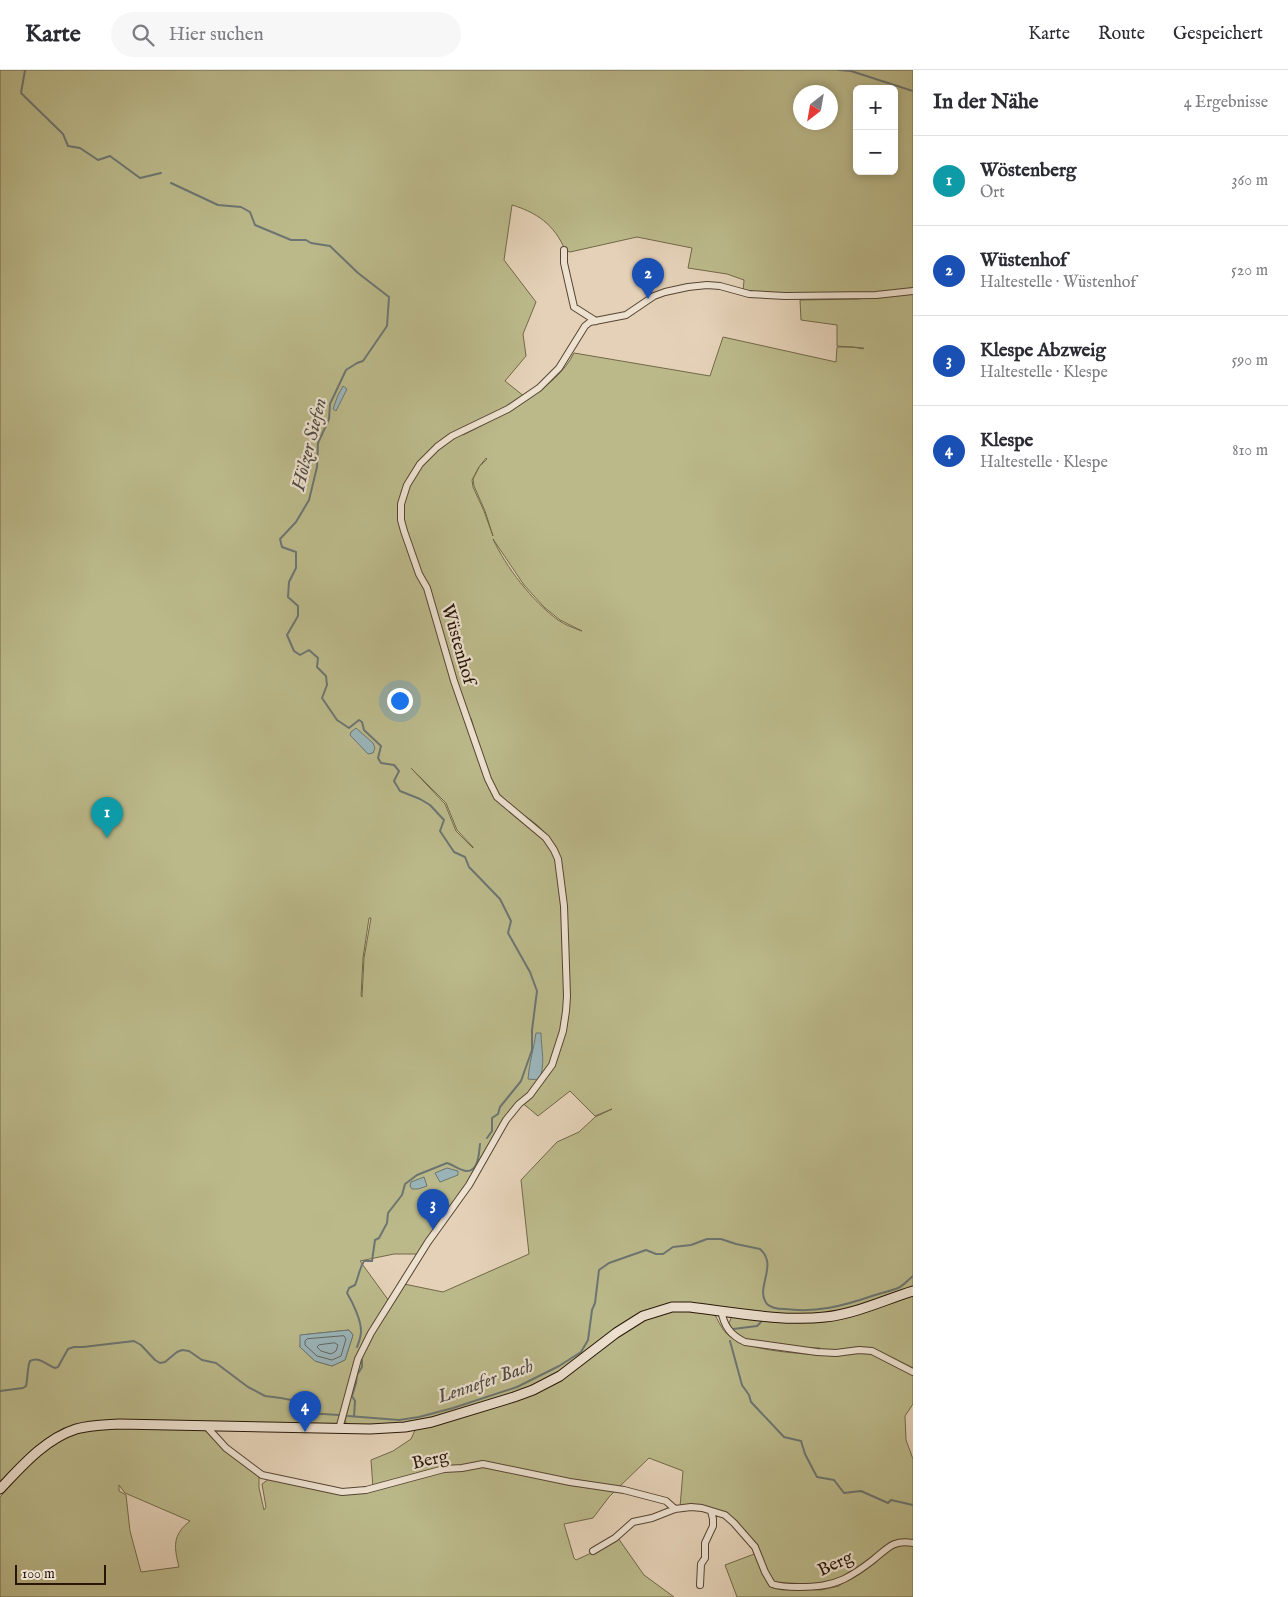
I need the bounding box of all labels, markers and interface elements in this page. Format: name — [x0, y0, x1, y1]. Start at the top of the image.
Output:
search box — [111, 12, 461, 57]
text: Karte — [25, 19, 81, 50]
icon: search — [129, 21, 157, 49]
text: Hier suchen — [169, 23, 264, 47]
text: Karte — [1028, 23, 1070, 46]
text: Route — [1098, 23, 1145, 46]
text: Gespeichert — [1173, 23, 1263, 46]
north arrow — [793, 85, 838, 130]
map controls — [853, 85, 898, 175]
button: + — [853, 85, 898, 130]
text: In der Nähe — [933, 89, 1039, 116]
text: 4 Ergebnisse — [1184, 93, 1268, 113]
button: − — [853, 130, 898, 175]
text: Wöstenberg — [980, 159, 1076, 183]
text: 1 — [946, 171, 952, 191]
text: 360 m — [1232, 171, 1268, 191]
text: Ort — [980, 183, 1005, 203]
text: Wüstenhof — [980, 249, 1067, 273]
pin: 2 — [632, 258, 664, 299]
text: 2 — [945, 261, 953, 281]
text: 520 m — [1231, 261, 1268, 281]
text: Haltestelle · Wüstenhof — [980, 273, 1136, 293]
text: Klespe Abzweig — [980, 339, 1106, 363]
text: 3 — [946, 351, 952, 371]
text: 590 m — [1232, 351, 1268, 371]
text: Haltestelle · Klespe — [980, 363, 1108, 383]
water label: Hölzer Siefen — [287, 396, 333, 494]
text: Klespe — [980, 429, 1033, 453]
text: 4 — [945, 441, 953, 461]
text: 810 m — [1232, 441, 1268, 461]
text: Haltestelle · Klespe — [980, 453, 1108, 473]
street label: Wüstenhof — [435, 602, 481, 691]
your location — [387, 688, 413, 714]
pin: 1 — [91, 797, 123, 838]
pin: 3 — [417, 1189, 449, 1230]
water label: Lennefer Bach — [434, 1354, 537, 1410]
pin: 4 — [289, 1391, 321, 1432]
street label: Berg — [410, 1445, 451, 1476]
street label: Berg — [814, 1546, 857, 1583]
scale bar — [15, 1562, 106, 1585]
text: 100 m — [22, 1565, 55, 1583]

